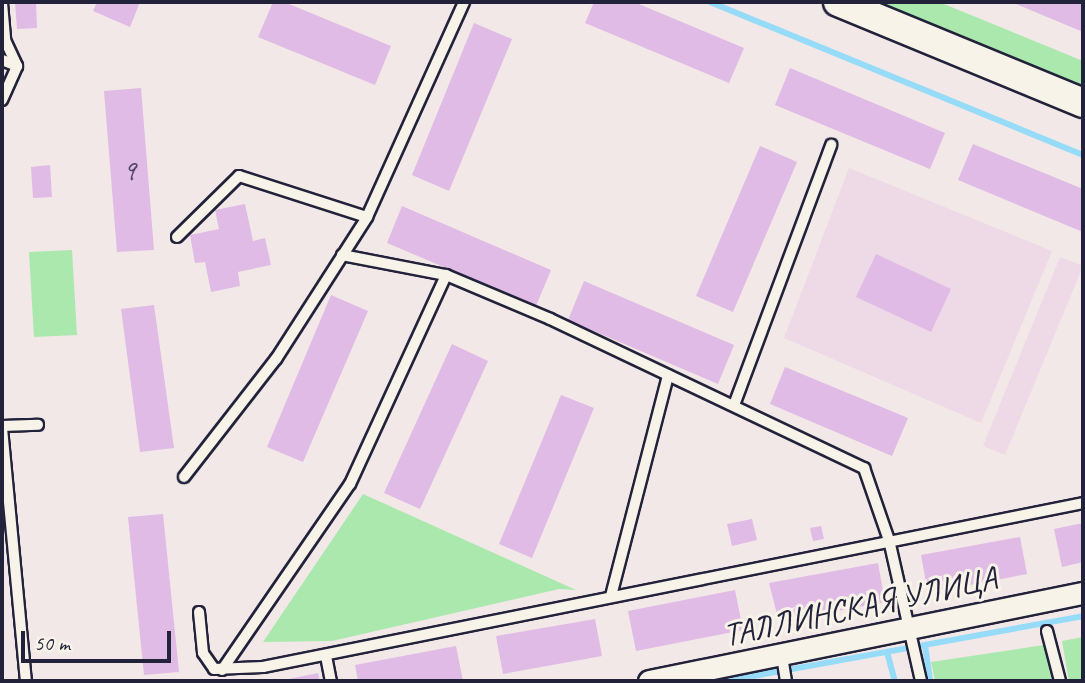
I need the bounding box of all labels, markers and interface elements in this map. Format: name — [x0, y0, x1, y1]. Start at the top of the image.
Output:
house number: 9 — [122, 152, 136, 188]
street label: ТАЛЛИНСКАЯ УЛИЦА — [720, 559, 1000, 655]
scale bar — [24, 616, 175, 660]
text: 50 m — [34, 630, 70, 656]

